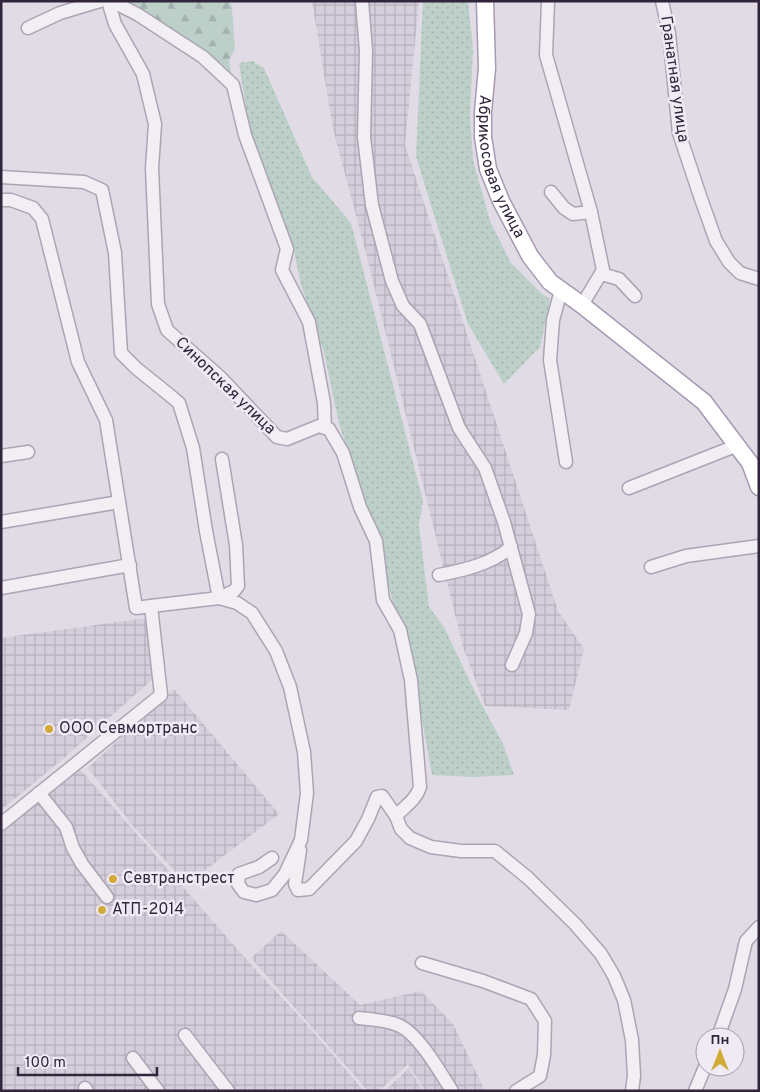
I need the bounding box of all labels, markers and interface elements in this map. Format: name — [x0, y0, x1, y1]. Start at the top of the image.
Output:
street label: Гранатная улица — [655, 14, 693, 144]
street label: Абрикосовая улица — [473, 94, 529, 242]
street label: Синопская улица — [170, 333, 280, 439]
place label: ООО Севмортранс — [59, 719, 198, 739]
marker: ООО Севмортранс — [43, 723, 55, 735]
place label: Севтранстрест — [123, 869, 235, 889]
marker: Севтранстрест — [107, 873, 119, 885]
place label: АТП-2014 — [112, 900, 184, 920]
marker: АТП-2014 — [96, 904, 108, 916]
north arrow — [695, 1027, 745, 1077]
text: Пн — [711, 1032, 729, 1049]
scale bar — [18, 1044, 156, 1076]
text: 100 m — [25, 1054, 66, 1073]

